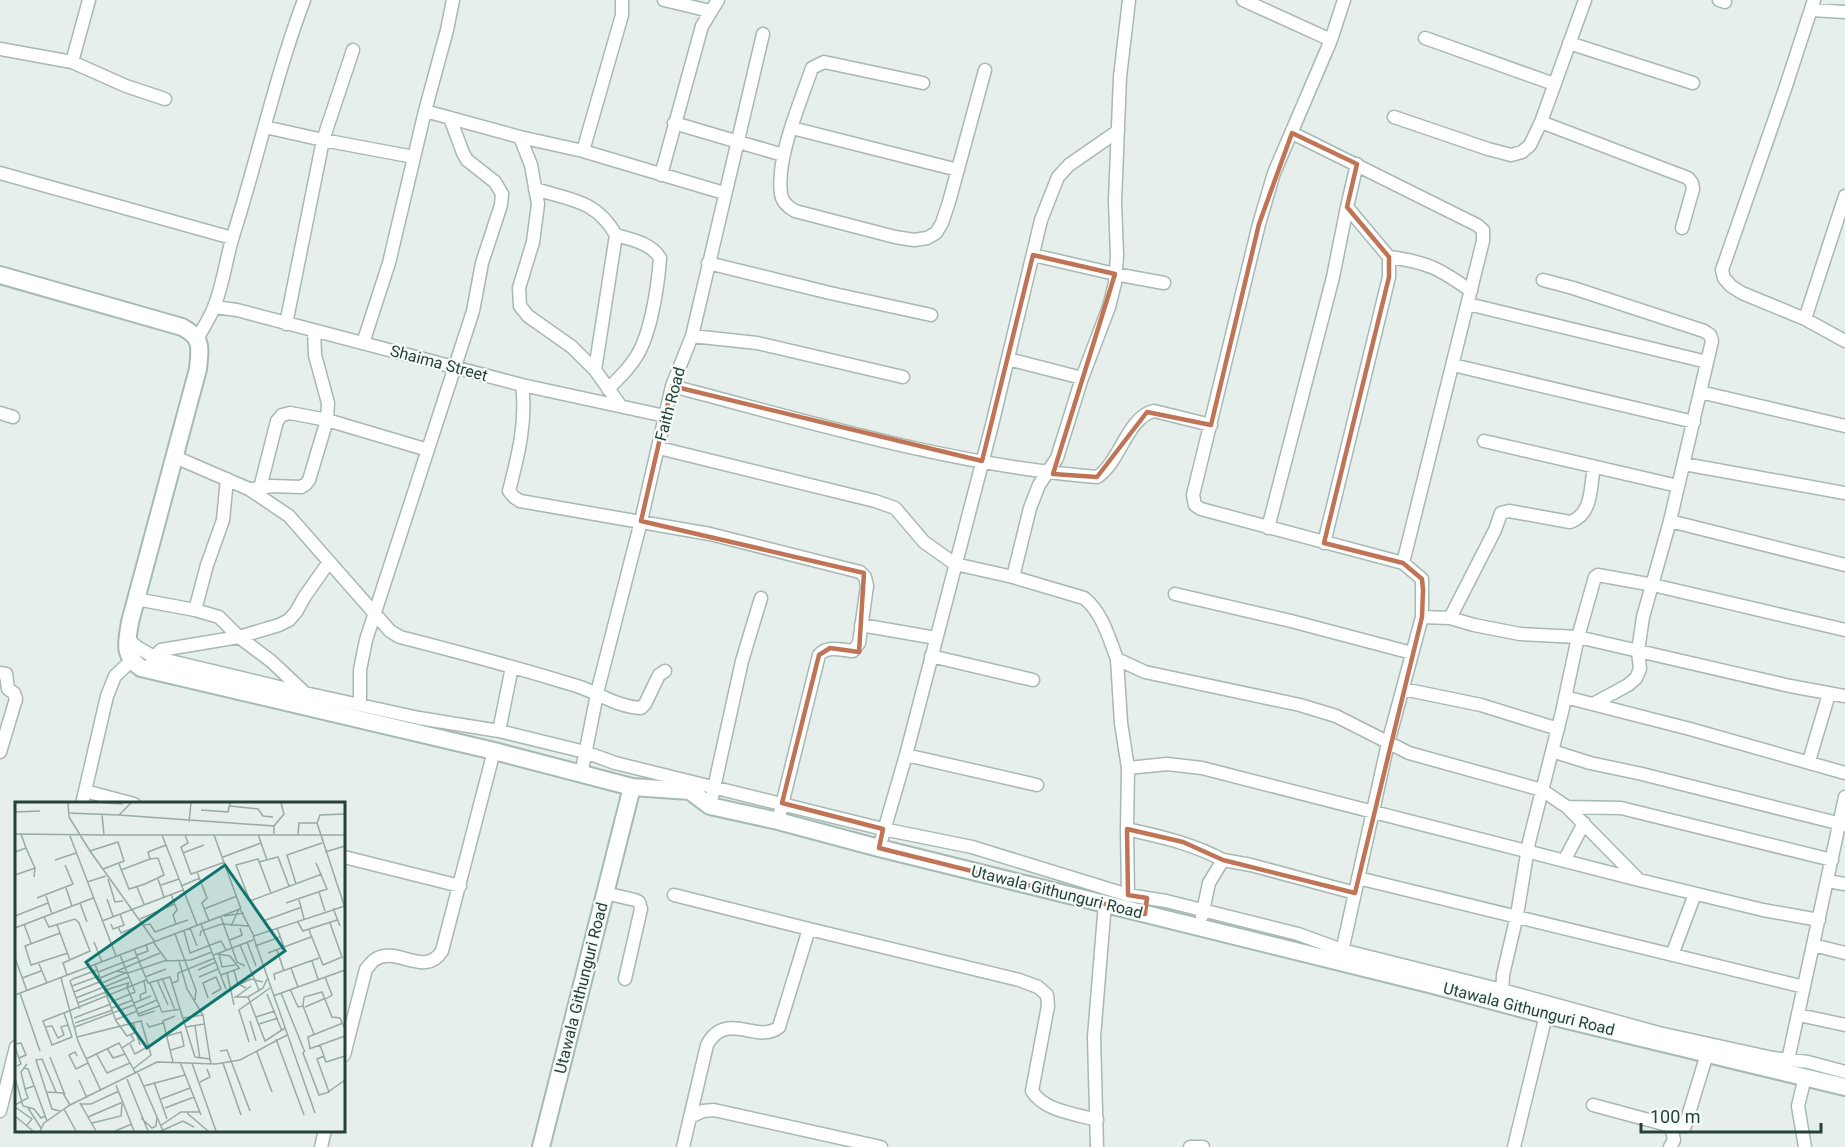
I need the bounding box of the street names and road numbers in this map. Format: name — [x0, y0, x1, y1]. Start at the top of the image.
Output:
street label: Shaima Street — [388, 341, 490, 385]
street label: Faith Road — [651, 365, 689, 443]
street label: Utawala Githunguri Road — [969, 862, 1145, 922]
street label: Utawala Githunguri Road — [551, 900, 611, 1076]
street label: Utawala Githunguri Road — [1441, 979, 1617, 1039]

